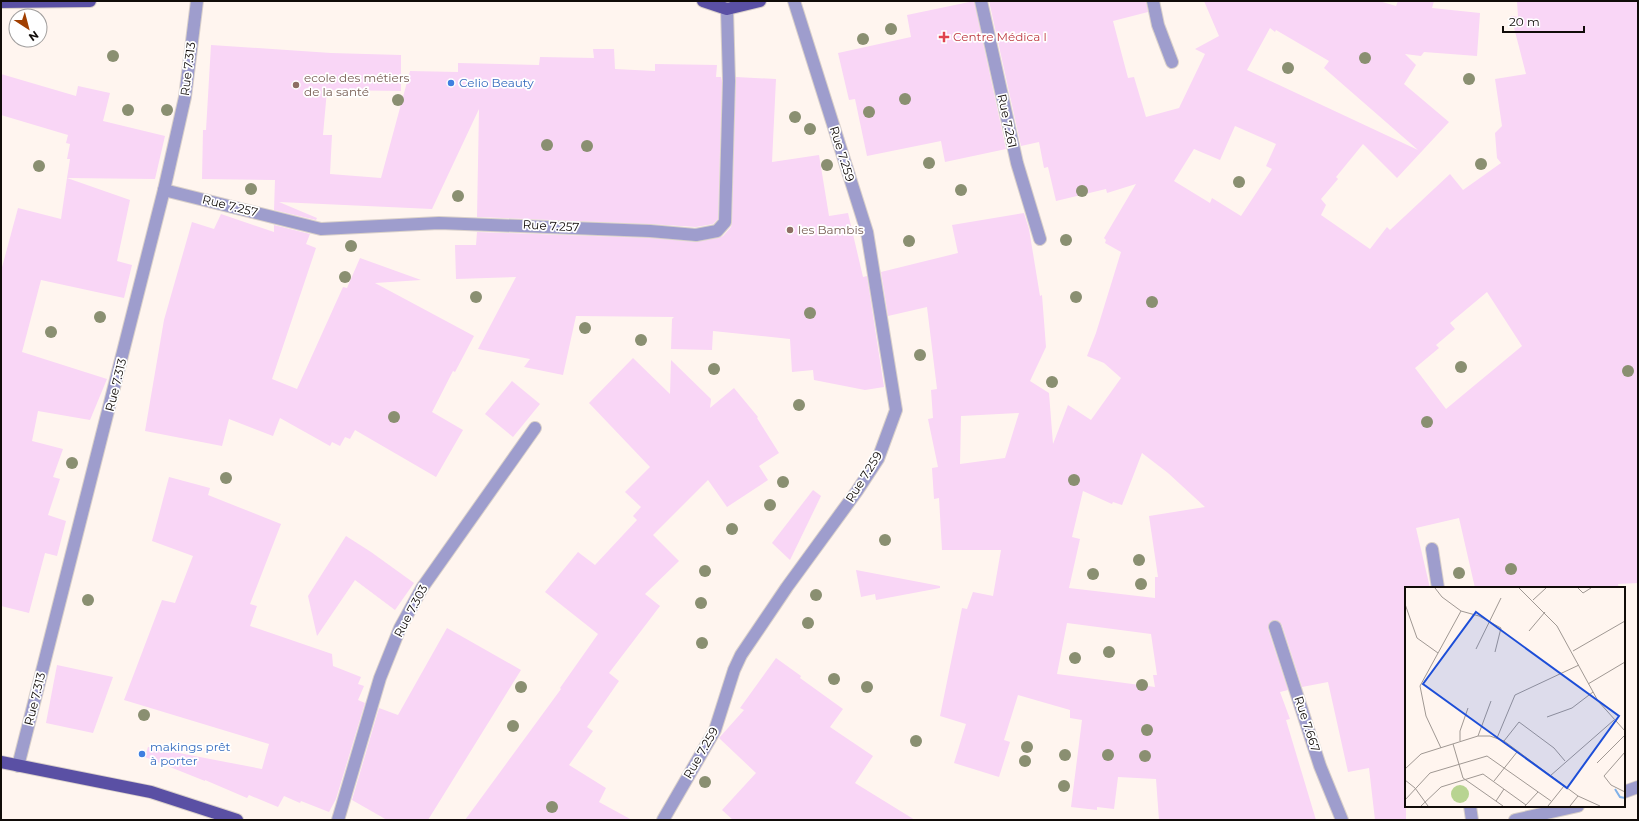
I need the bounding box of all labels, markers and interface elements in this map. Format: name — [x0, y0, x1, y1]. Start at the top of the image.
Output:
north arrow — [8, 8, 48, 48]
scale bar — [1503, 8, 1584, 34]
text: 20 m — [1509, 14, 1540, 29]
text: N — [26, 28, 42, 44]
place label: Centre Médica l — [953, 29, 1047, 44]
marker: Centre Médica l — [938, 31, 950, 43]
street label: Rue 7.313 — [177, 41, 198, 97]
place label: ecole des métiers de la santé — [304, 70, 410, 99]
place label: Celio Beauty — [459, 75, 534, 90]
marker: Celio Beauty — [446, 78, 456, 88]
marker: ecole des métiers de la santé — [291, 80, 301, 90]
street label: Rue 7.261 — [994, 93, 1021, 149]
street label: Rue 7.259 — [827, 124, 858, 183]
street label: Rue 7.257 — [201, 191, 259, 220]
street label: Rue 7.257 — [522, 217, 580, 234]
place label: les Bambis — [798, 222, 864, 237]
marker: les Bambis — [785, 225, 795, 235]
street label: Rue 7.313 — [102, 357, 129, 413]
street label: Rue 7.259 — [842, 449, 885, 505]
street label: Rue 7.303 — [390, 582, 431, 640]
inset map — [1405, 587, 1625, 807]
street label: Rue 7.313 — [21, 671, 48, 727]
street label: Rue 7.667 — [1291, 694, 1324, 754]
street label: Rue 7.259 — [680, 724, 721, 781]
place label: makings prêt à porter — [150, 739, 231, 768]
marker: makings prêt à porter — [137, 749, 147, 759]

